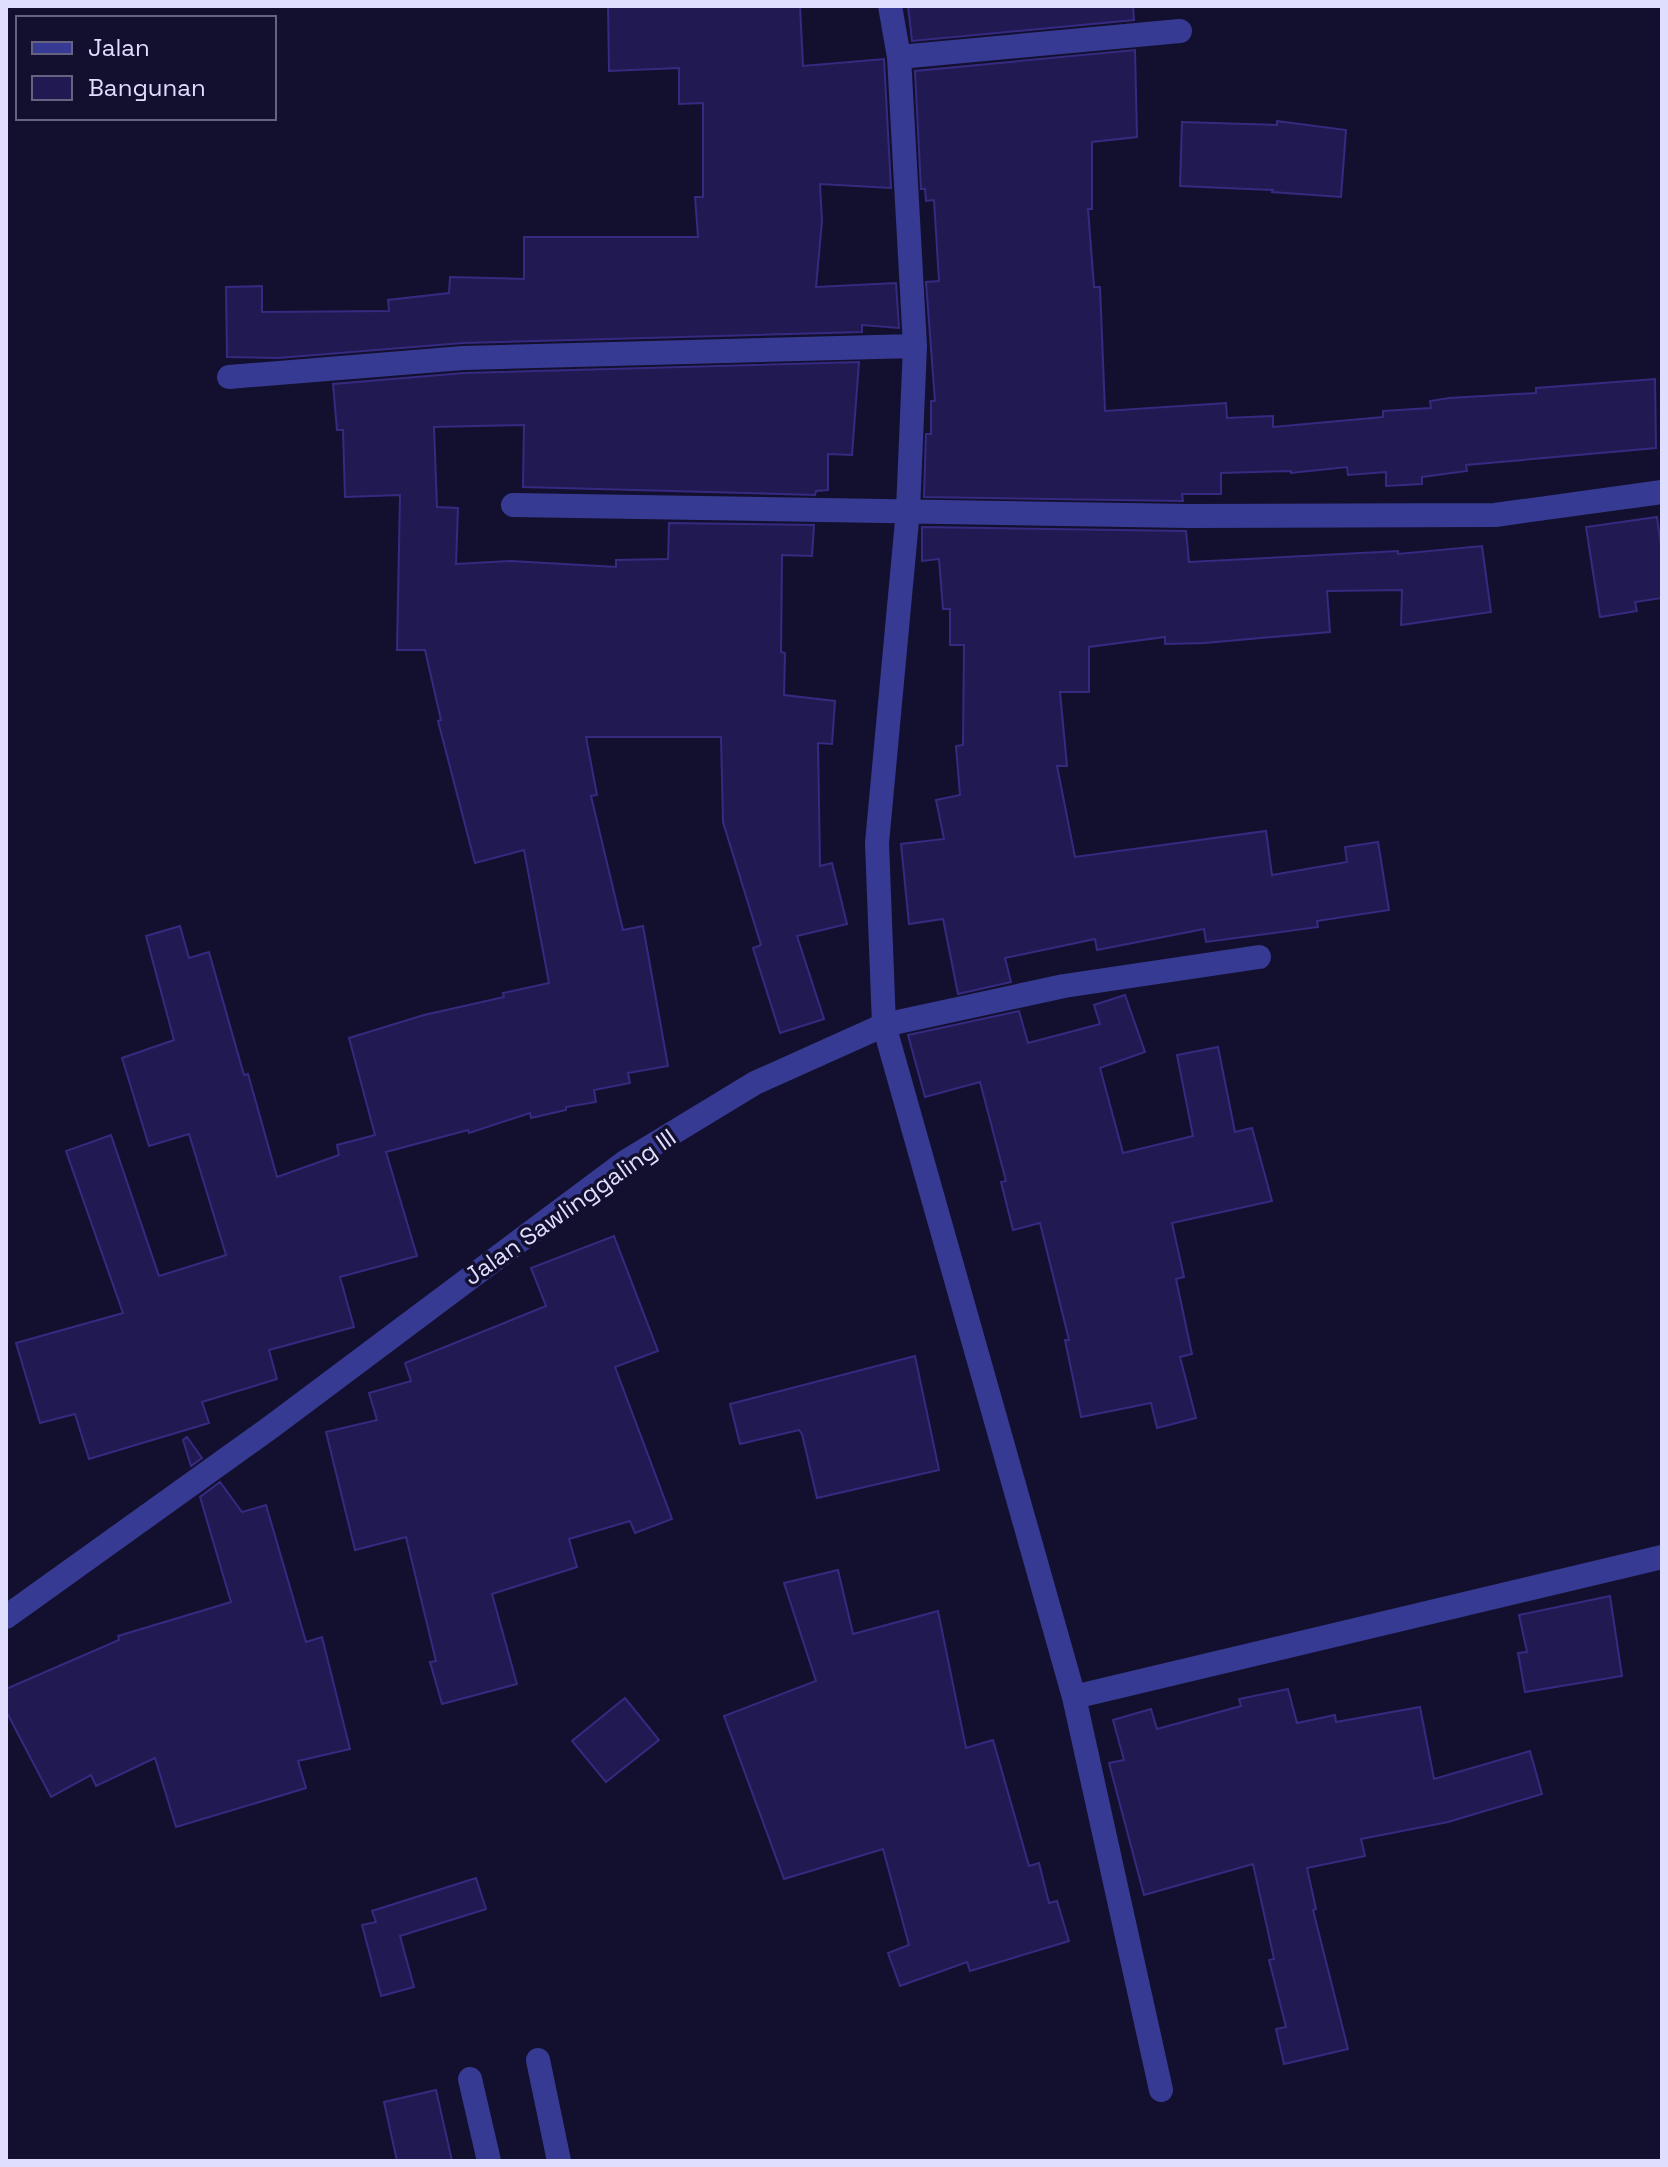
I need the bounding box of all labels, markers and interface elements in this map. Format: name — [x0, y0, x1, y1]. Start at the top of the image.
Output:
legend — [16, 16, 276, 120]
text: Jalan — [88, 32, 150, 63]
text: Bangunan — [88, 72, 206, 103]
street label: Jalan Sawlinggaling III — [458, 1122, 682, 1292]

